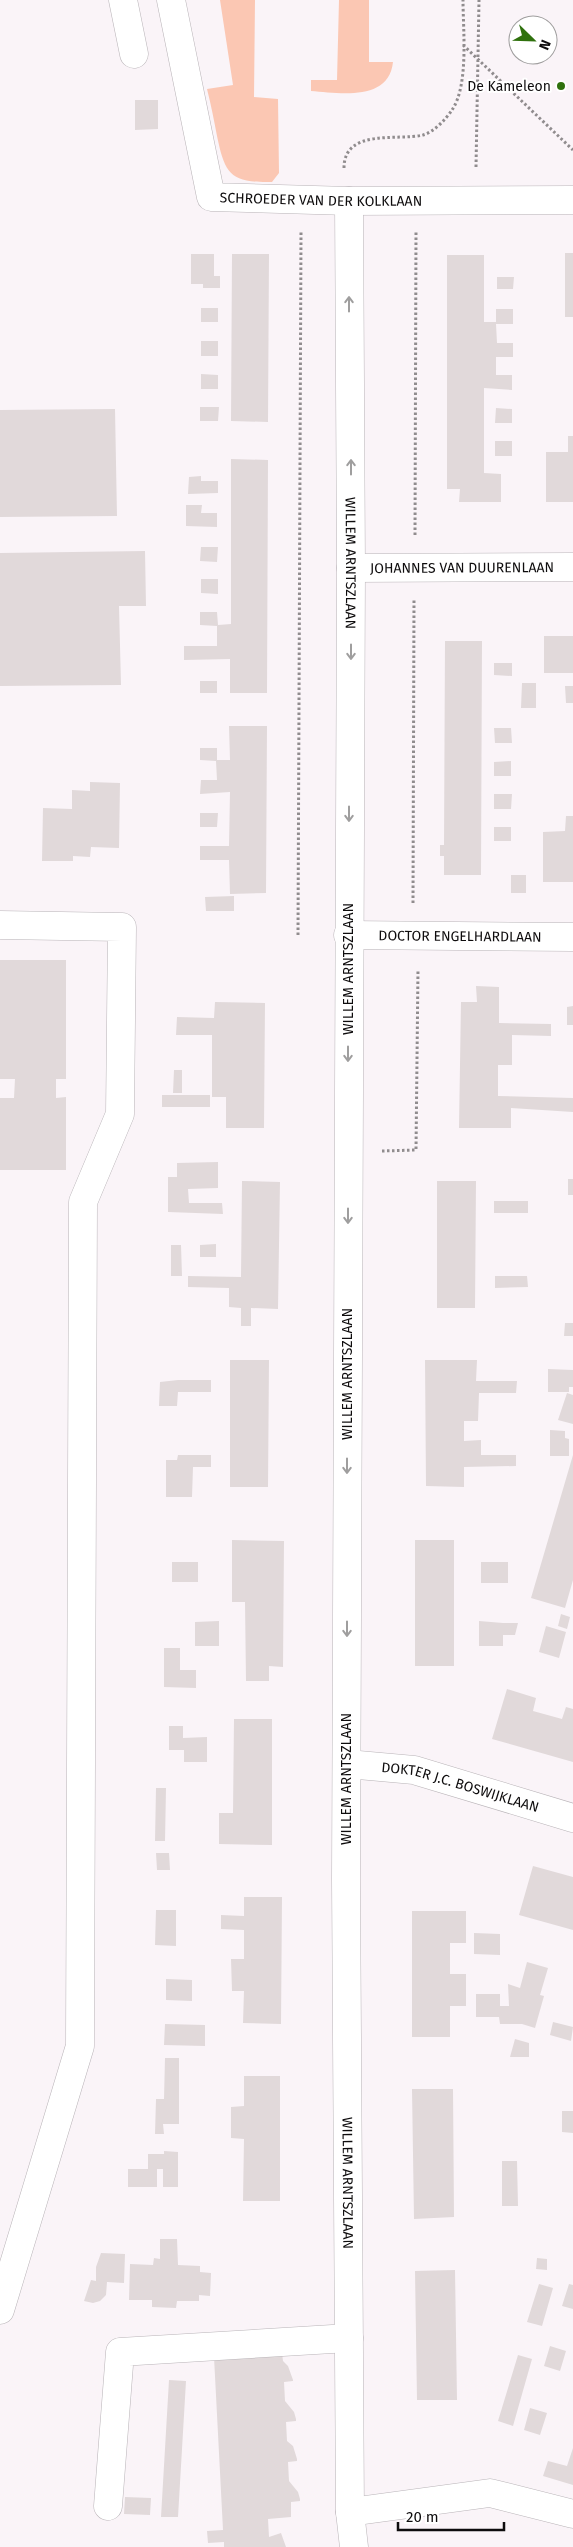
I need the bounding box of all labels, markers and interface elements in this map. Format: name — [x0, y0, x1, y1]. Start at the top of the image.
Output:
north arrow — [508, 15, 558, 65]
text: N — [535, 37, 554, 52]
place label: De Kameleon — [467, 78, 551, 95]
marker: De Kameleon — [555, 80, 567, 92]
street label: SCHROEDER VAN DER KOLKLAAN — [219, 189, 422, 210]
one-way arrow — [344, 297, 354, 313]
one-way arrow — [346, 459, 355, 475]
street label: WILLEM ARNTSZLAAN — [342, 497, 360, 629]
street label: JOHANNES VAN DUURENLAAN — [370, 559, 554, 576]
one-way arrow — [346, 644, 355, 660]
one-way arrow — [344, 806, 354, 822]
street label: WILLEM ARNTSZLAAN — [340, 903, 357, 1035]
street label: DOCTOR ENGELHARDLAAN — [378, 927, 542, 945]
one-way arrow — [343, 1046, 353, 1062]
one-way arrow — [343, 1208, 353, 1224]
street label: WILLEM ARNTSZLAAN — [339, 1308, 356, 1440]
one-way arrow — [342, 1458, 352, 1474]
one-way arrow — [342, 1620, 352, 1637]
street label: WILLEM ARNTSZLAAN — [338, 1713, 355, 1845]
street label: DOKTER J.C. BOSWIJKLAAN — [381, 1759, 541, 1816]
street label: WILLEM ARNTSZLAAN — [339, 2117, 357, 2249]
scale bar — [398, 2500, 504, 2532]
text: 20 m — [406, 2508, 439, 2526]

